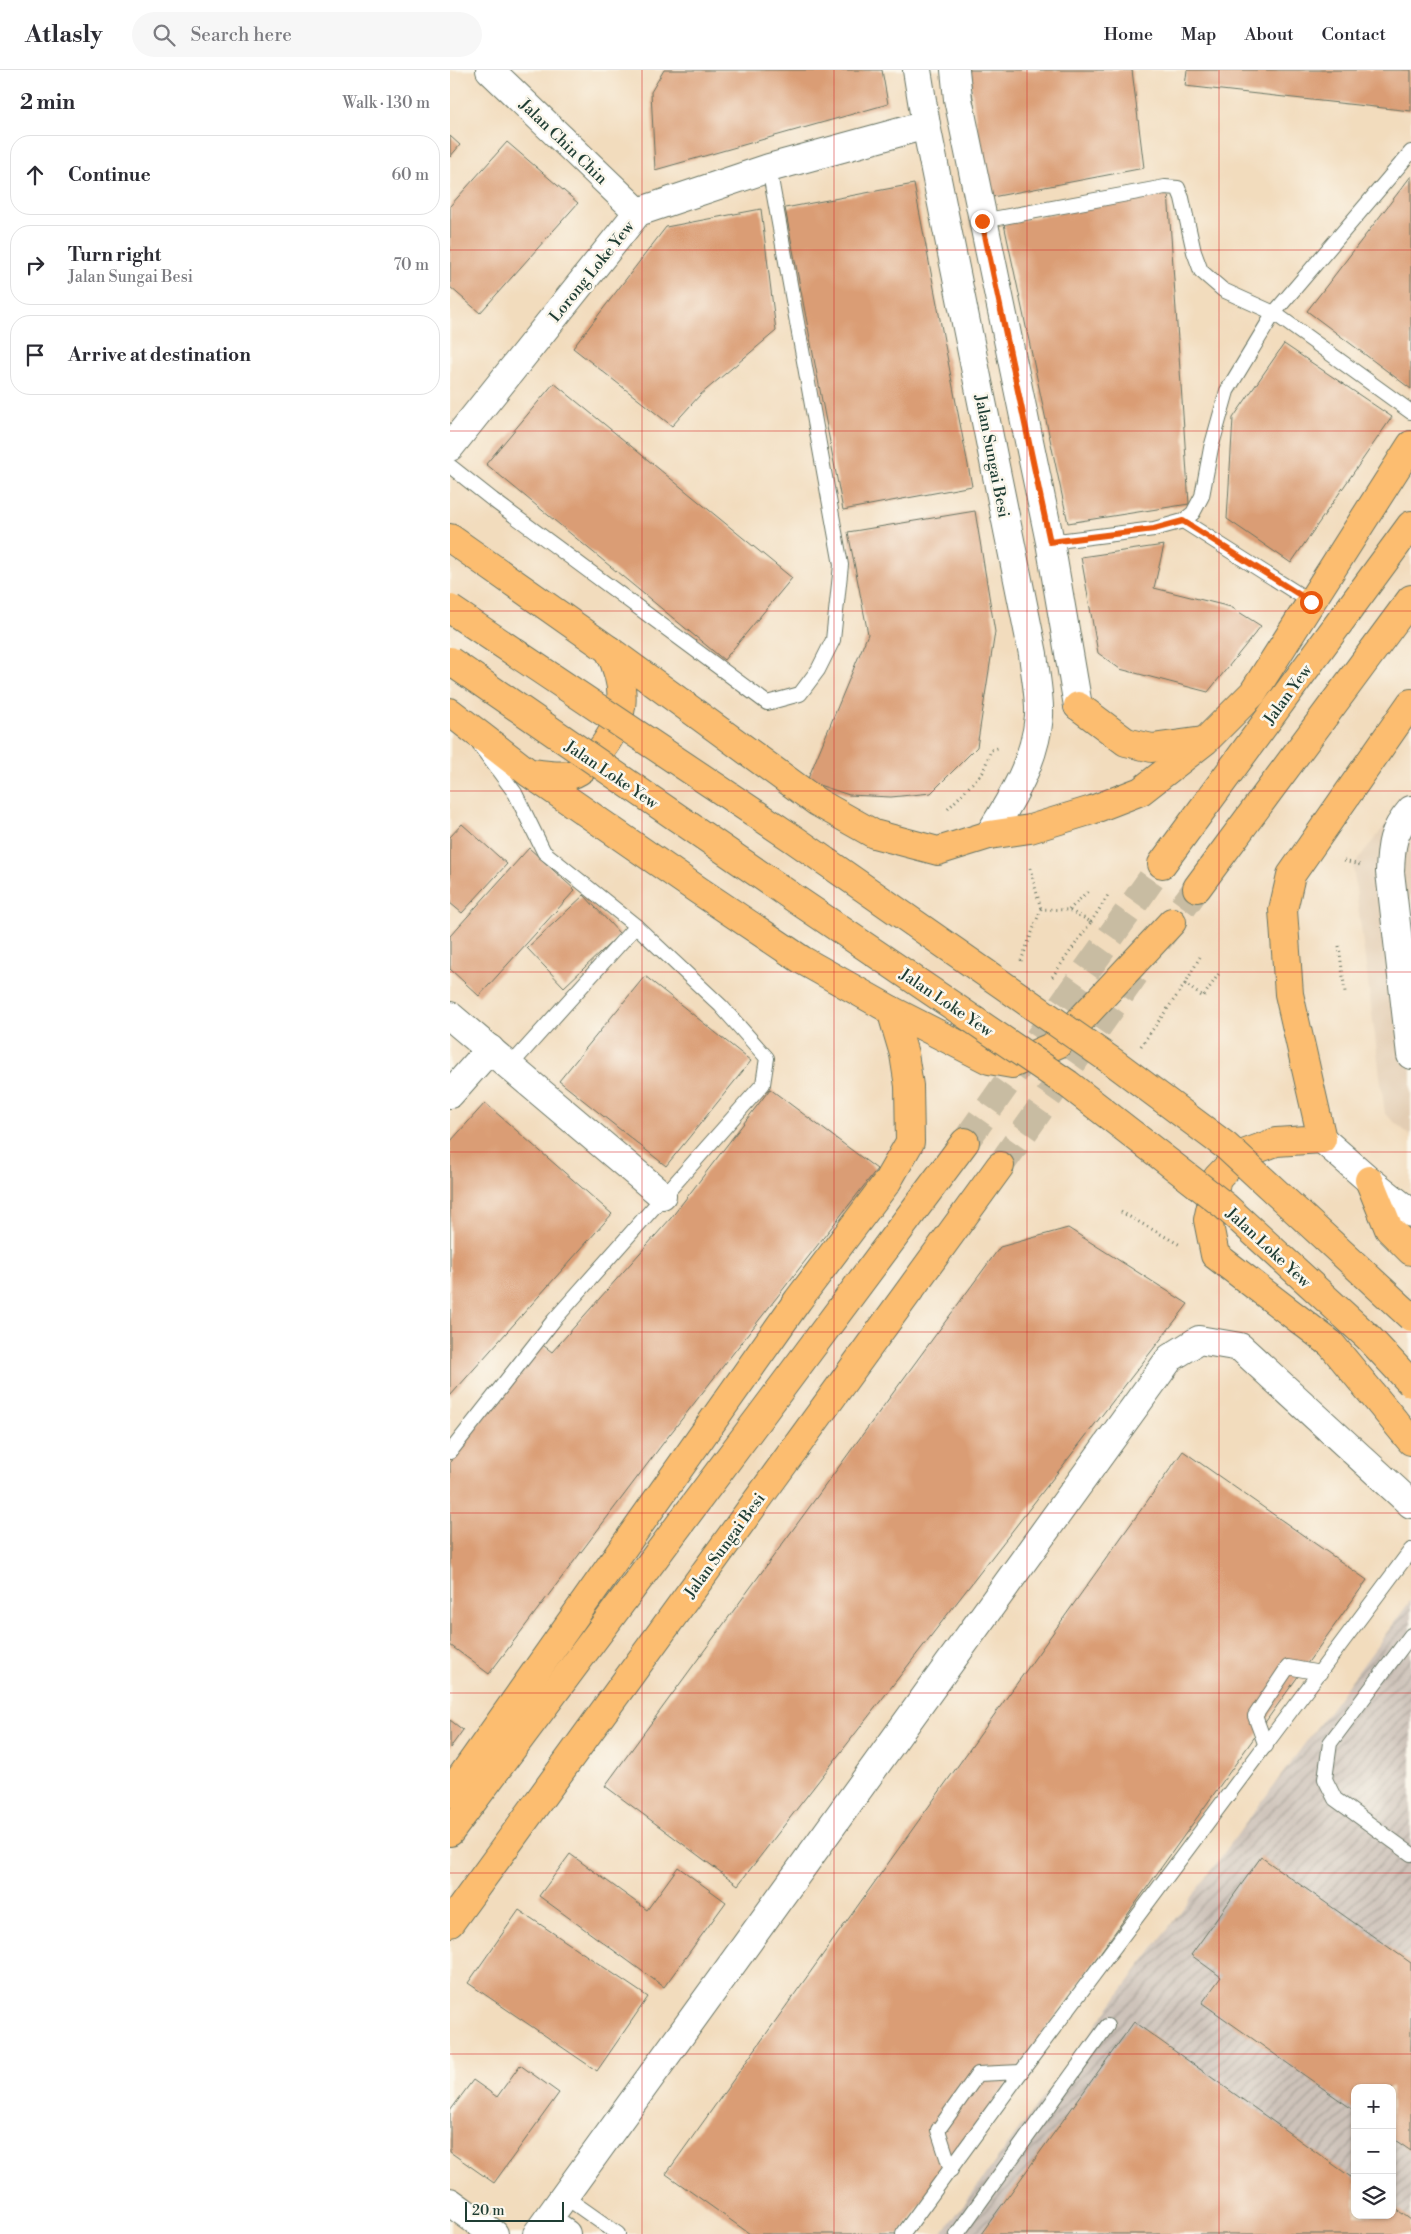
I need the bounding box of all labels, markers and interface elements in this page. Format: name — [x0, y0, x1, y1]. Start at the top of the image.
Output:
search box — [132, 12, 482, 57]
text: Atlasly — [25, 20, 102, 50]
icon: search — [150, 21, 178, 49]
text: Search here — [190, 23, 292, 47]
text: Home — [1104, 23, 1153, 46]
text: Map — [1181, 23, 1217, 46]
text: About — [1245, 23, 1294, 46]
text: Contact — [1322, 23, 1386, 46]
text: 2 min — [20, 90, 75, 116]
text: Walk · 130 m — [342, 93, 430, 113]
street label: Jalan Chin Chin — [514, 94, 612, 189]
icon: ahead — [21, 161, 49, 189]
text: Continue — [68, 163, 151, 187]
text: 60 m — [391, 165, 429, 185]
route end — [971, 210, 994, 233]
street label: Lorong Loke Yew — [545, 216, 639, 326]
text: Turn right — [68, 243, 161, 267]
icon: right — [21, 251, 49, 279]
text: 70 m — [393, 255, 429, 275]
text: Jalan Sungai Besi — [68, 267, 193, 287]
icon: arrive — [21, 341, 49, 369]
text: Arrive at destination — [68, 343, 251, 367]
street label: Jalan Sungai Besi — [970, 392, 1014, 519]
route start — [1300, 591, 1323, 614]
street label: Jalan Yew — [1259, 660, 1317, 729]
street label: Jalan Loke Yew — [560, 736, 663, 814]
street label: Jalan Loke Yew — [895, 964, 998, 1042]
street label: Jalan Loke Yew — [1221, 1203, 1315, 1293]
street label: Jalan Sungai Besi — [679, 1489, 770, 1603]
map controls — [1351, 2084, 1396, 2219]
button: + — [1351, 2084, 1396, 2129]
button: − — [1351, 2129, 1396, 2174]
button: layers — [1351, 2174, 1396, 2219]
scale bar — [465, 2199, 564, 2222]
text: 20 m — [472, 2202, 504, 2220]

